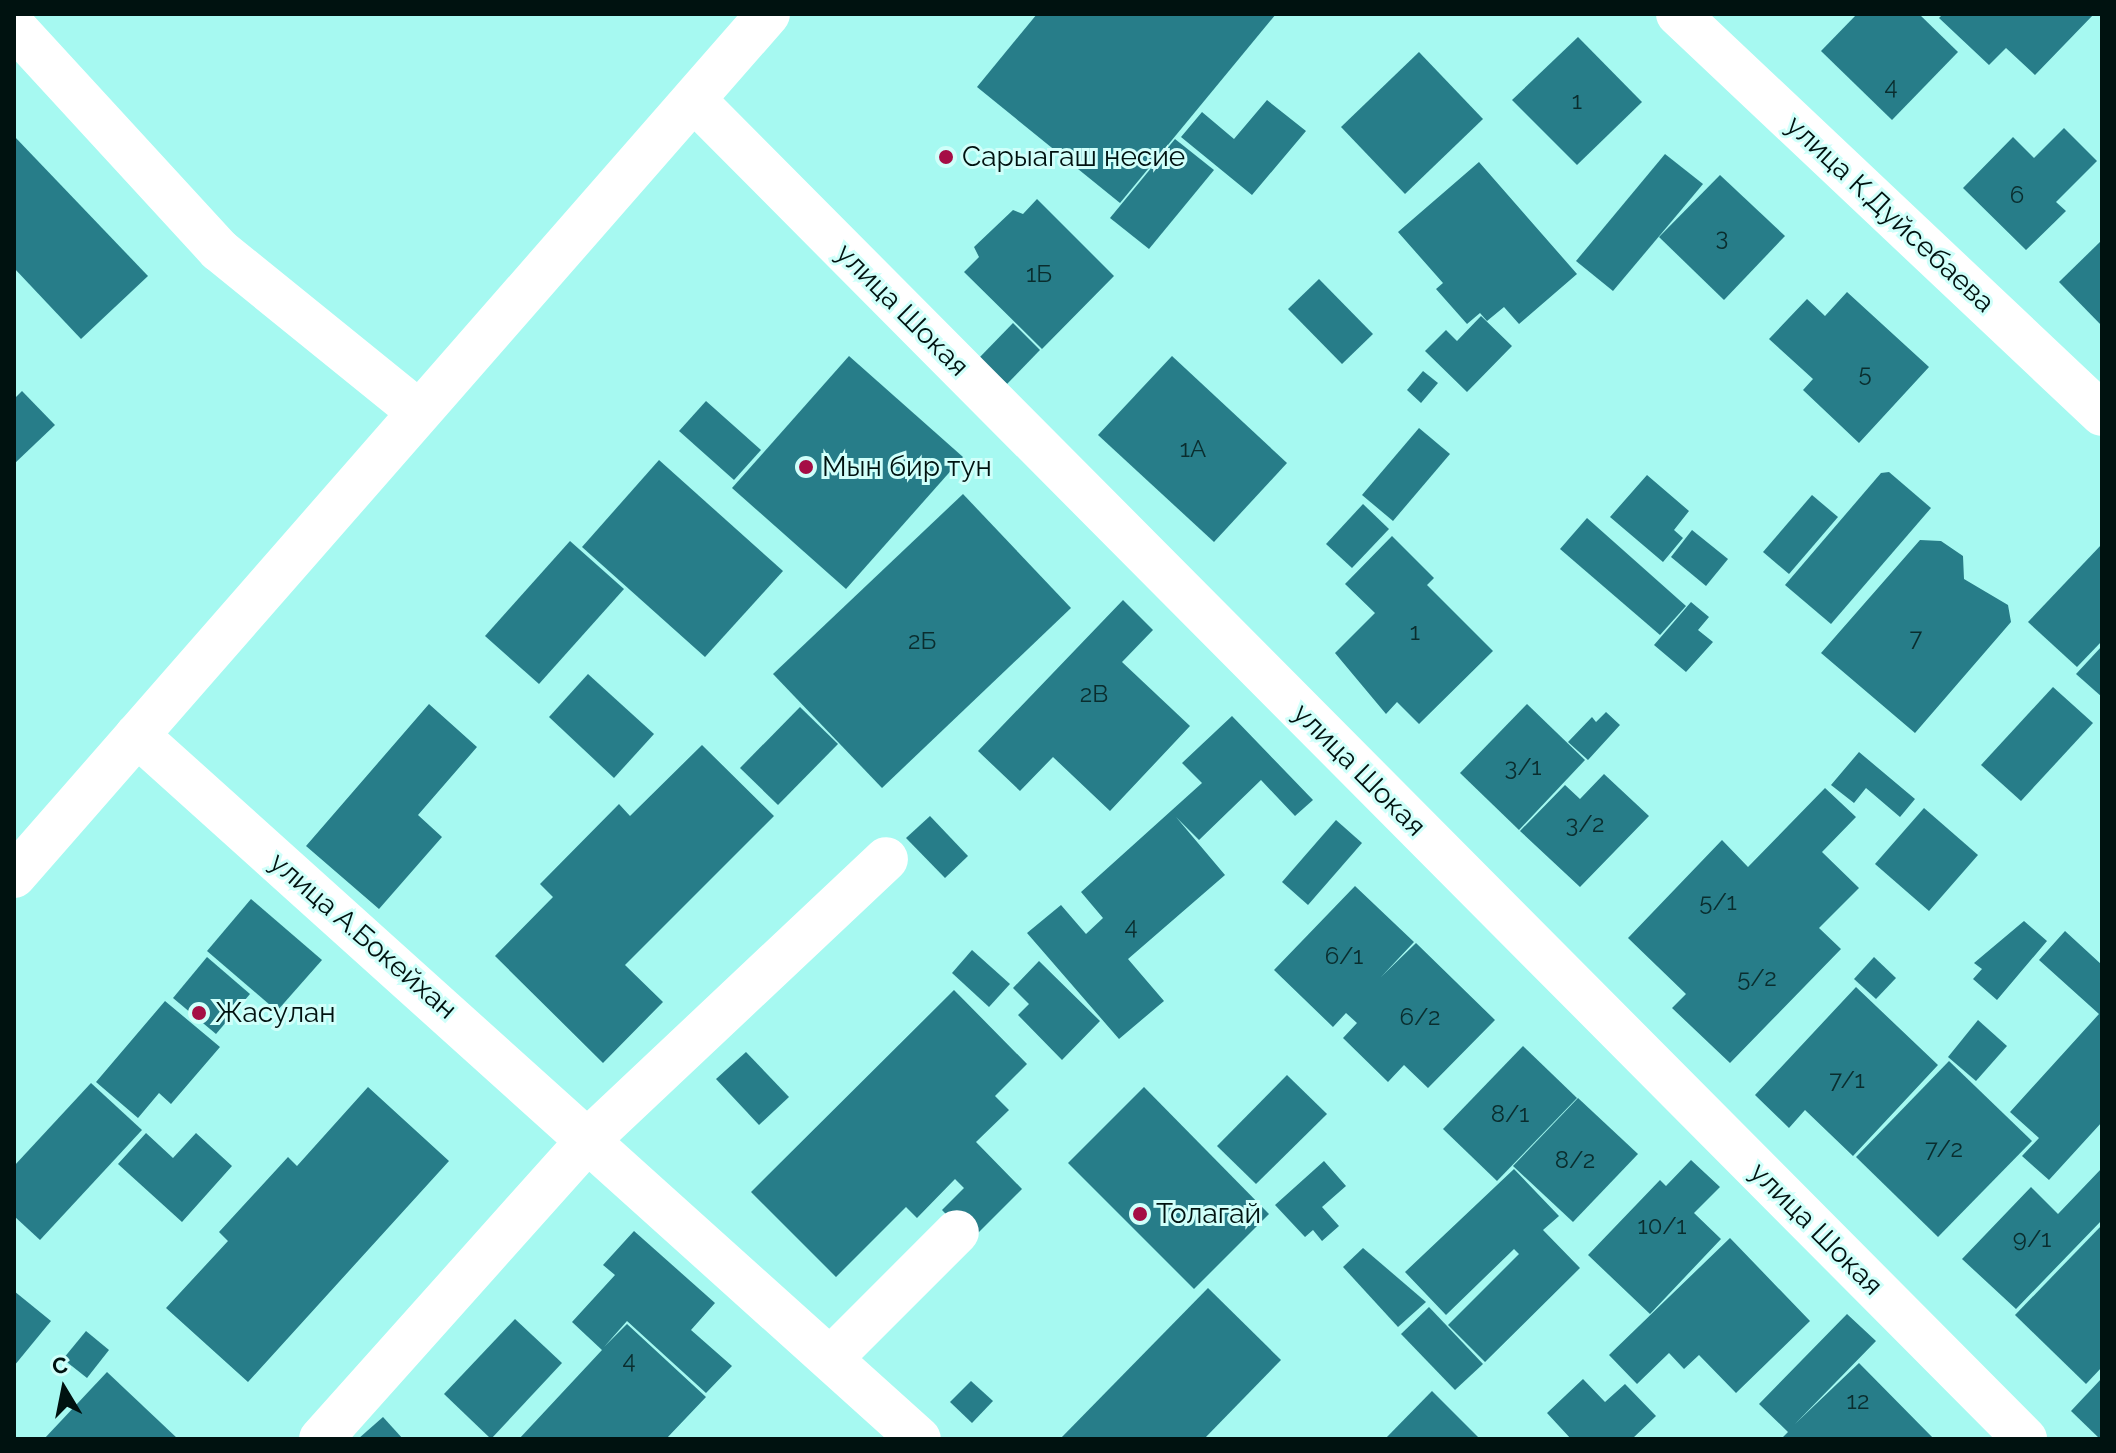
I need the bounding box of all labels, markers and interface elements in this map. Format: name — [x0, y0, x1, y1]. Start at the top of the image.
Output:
house number: 4 — [1884, 72, 1898, 100]
house number: 1 — [1572, 87, 1582, 115]
street label: улица К.Дуйсебаева — [1779, 109, 2001, 319]
place label: Сарыагаш несие — [962, 140, 1185, 174]
marker: Сарыагаш несие — [937, 148, 955, 166]
house number: 6 — [2010, 181, 2024, 209]
house number: 3 — [1716, 223, 1728, 251]
street label: улица Шокая — [829, 237, 975, 383]
house number: 1Б — [1026, 260, 1052, 288]
house number: 5 — [1858, 359, 1872, 387]
house number: 1А — [1180, 435, 1206, 463]
place label: Мын бир тун — [822, 450, 992, 484]
marker: Мын бир тун — [797, 458, 815, 476]
house number: 1 — [1410, 618, 1420, 646]
house number: 7 — [1910, 624, 1922, 652]
house number: 2Б — [908, 627, 936, 655]
house number: 2В — [1080, 680, 1108, 708]
street label: улица Шокая — [1286, 697, 1432, 843]
house number: 3/1 — [1504, 753, 1542, 781]
house number: 3/2 — [1565, 810, 1605, 838]
street label: улица А.Бокейхан — [262, 845, 464, 1027]
house number: 5/1 — [1699, 888, 1737, 916]
house number: 4 — [1124, 912, 1138, 940]
house number: 6/1 — [1325, 942, 1363, 970]
house number: 5/2 — [1737, 964, 1777, 992]
place label: Жасулан — [215, 996, 336, 1030]
house number: 6/2 — [1400, 1003, 1440, 1031]
marker: Жасулан — [190, 1004, 208, 1022]
house number: 7/1 — [1829, 1066, 1865, 1094]
house number: 8/1 — [1491, 1100, 1529, 1128]
house number: 7/2 — [1925, 1135, 1963, 1163]
house number: 8/2 — [1555, 1146, 1595, 1174]
street label: улица Шокая — [1743, 1156, 1889, 1302]
place label: Толагай — [1156, 1197, 1261, 1231]
marker: Толагай — [1131, 1205, 1149, 1223]
house number: 10/1 — [1637, 1212, 1687, 1240]
house number: 9/1 — [2013, 1225, 2051, 1253]
house number: 4 — [622, 1346, 636, 1374]
north arrow — [24, 1349, 104, 1429]
text: С — [50, 1351, 70, 1379]
house number: 12 — [1847, 1387, 1869, 1415]

